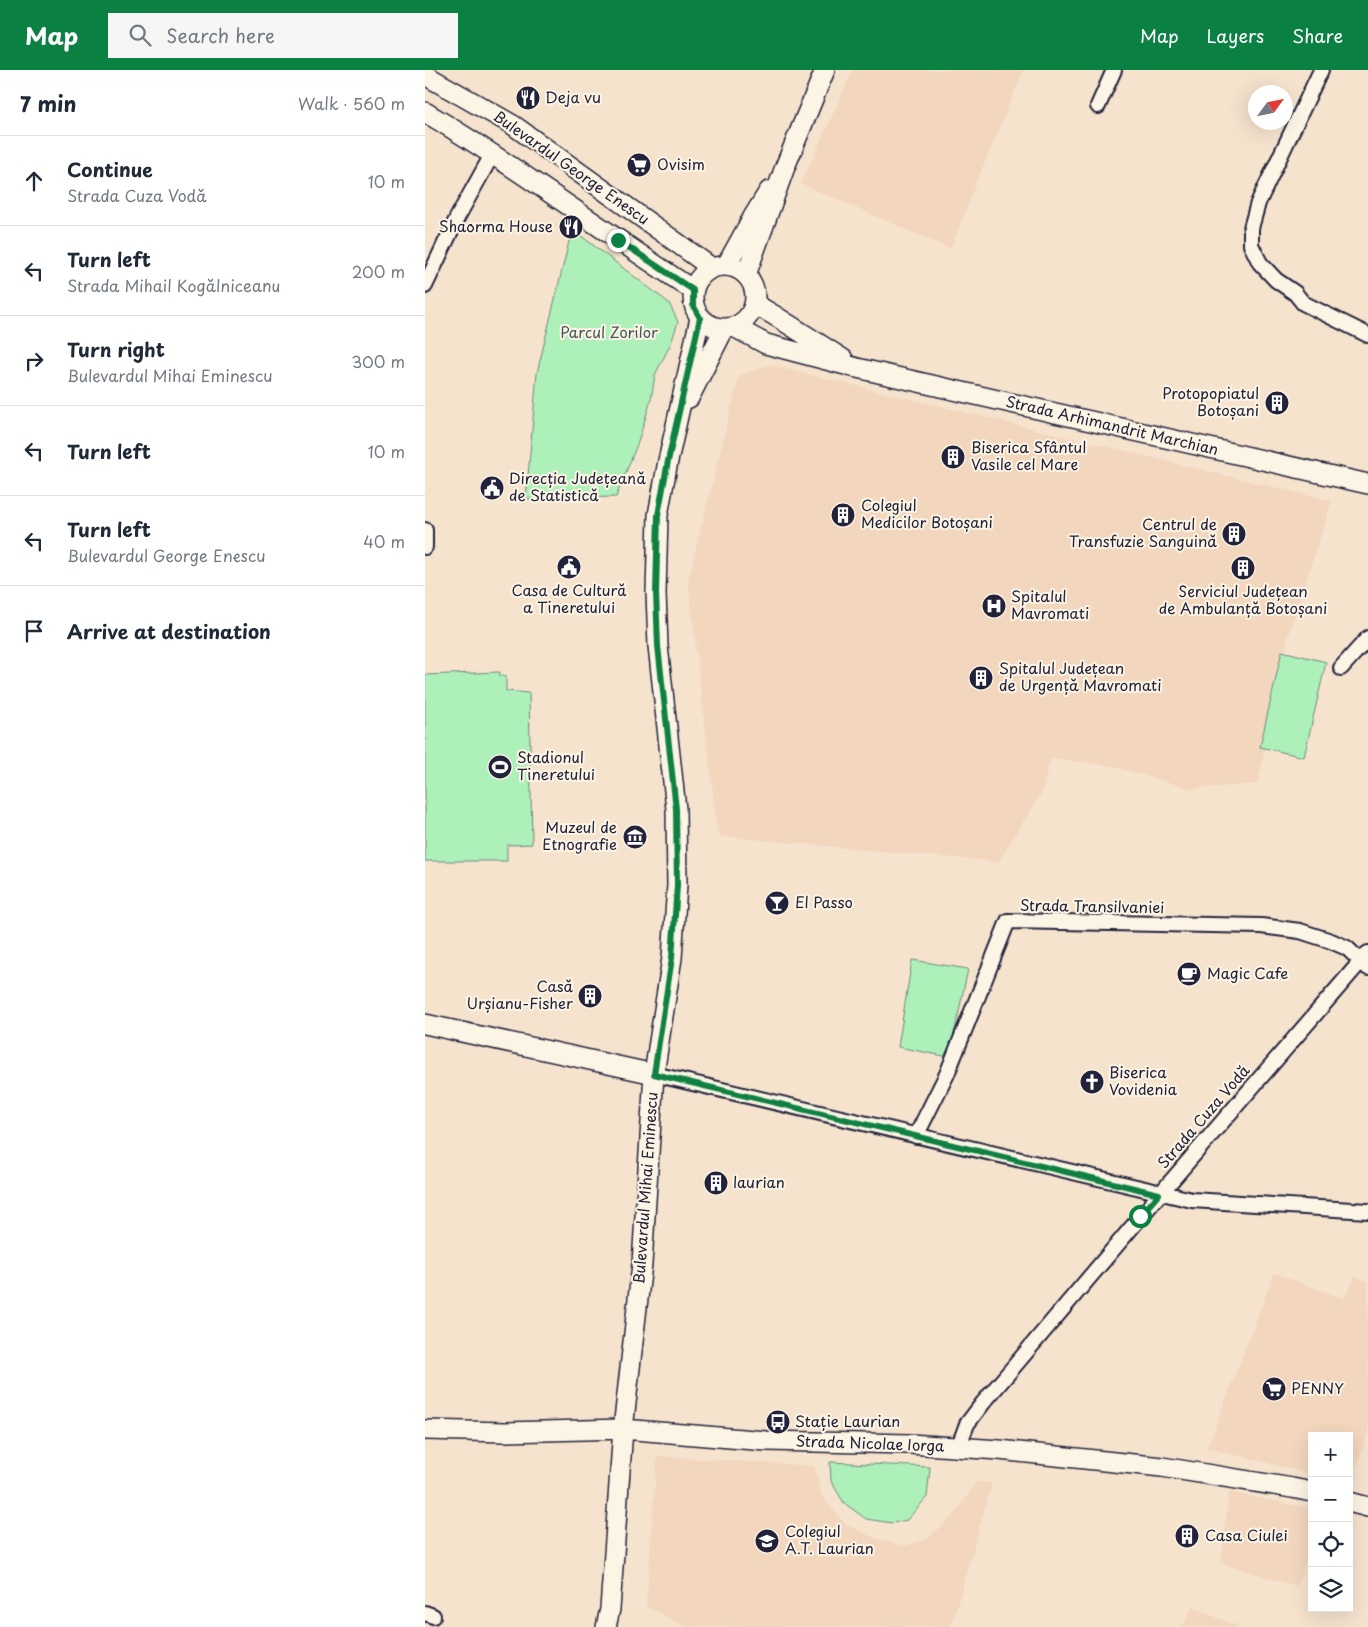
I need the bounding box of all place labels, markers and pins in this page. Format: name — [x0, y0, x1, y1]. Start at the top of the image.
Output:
restaurant icon: Deja vu — [515, 85, 541, 111]
place label: Deja vu — [545, 85, 601, 108]
supermarket icon: Ovisim — [626, 152, 652, 178]
place label: Ovisim — [657, 152, 705, 175]
place label: Shaorma House — [439, 214, 553, 237]
restaurant icon: Shaorma House — [558, 214, 584, 240]
place label: Protopopiatul Botoșani — [1162, 381, 1259, 421]
building icon: Protopopiatul Botoșani — [1264, 390, 1290, 416]
place label: Biserica Sfântul Vasile cel Mare — [971, 435, 1086, 475]
building icon: Biserica Sfântul Vasile cel Mare — [940, 444, 966, 470]
place label: Direcția Județeană de Statistică — [509, 466, 647, 506]
public building icon: Direcția Județeană de Statistică — [479, 475, 505, 501]
place label: Colegiul Medicilor Botoșani — [861, 493, 993, 533]
building icon: Colegiul Medicilor Botoșani — [830, 502, 856, 528]
place label: Centrul de Transfuzie Sanguină — [1069, 512, 1217, 552]
building icon: Centrul de Transfuzie Sanguină — [1221, 521, 1247, 547]
public building icon: Casa de Cultură a Tineretului — [556, 554, 582, 580]
building icon: Serviciul Județean de Ambulanță Botoșani — [1230, 555, 1256, 581]
place label: Casa de Cultură a Tineretului — [512, 578, 627, 618]
place label: Serviciul Județean de Ambulanță Botoșani — [1159, 579, 1327, 619]
place label: Spitalul Mavromati — [1011, 584, 1089, 624]
hospital icon: Spitalul Mavromati — [981, 593, 1007, 619]
place label: Spitalul Județean de Urgență Mavromati — [999, 656, 1162, 696]
building icon: Spitalul Județean de Urgență Mavromati — [968, 665, 994, 691]
place label: Stadionul Tineretului — [517, 745, 595, 785]
sports icon: Stadionul Tineretului — [487, 754, 513, 780]
place label: Muzeul de Etnografie — [542, 815, 617, 855]
museum icon: Muzeul de Etnografie — [622, 824, 648, 850]
bar icon: El Passo — [764, 890, 790, 916]
place label: El Passo — [795, 890, 853, 913]
cafe icon: Magic Cafe — [1176, 961, 1202, 987]
place label: Magic Cafe — [1207, 961, 1288, 984]
place label: Casă Urșianu-Fisher — [467, 974, 574, 1014]
building icon: Casă Urșianu-Fisher — [577, 983, 603, 1009]
place label: Biserica Vovidenia — [1109, 1060, 1178, 1100]
church icon: Biserica Vovidenia — [1079, 1069, 1105, 1095]
building icon: laurian — [703, 1170, 729, 1196]
place label: laurian — [733, 1170, 785, 1193]
supermarket icon: PENNY — [1261, 1376, 1287, 1402]
place label: PENNY — [1291, 1376, 1344, 1399]
bus stop icon: Stație Laurian — [765, 1409, 791, 1435]
place label: Stație Laurian — [795, 1409, 900, 1432]
place label: Colegiul A.T. Laurian — [785, 1519, 874, 1559]
building icon: Casa Ciulei — [1174, 1523, 1200, 1549]
place label: Casa Ciulei — [1205, 1523, 1288, 1546]
school or university icon: Colegiul A.T. Laurian — [754, 1528, 780, 1554]

